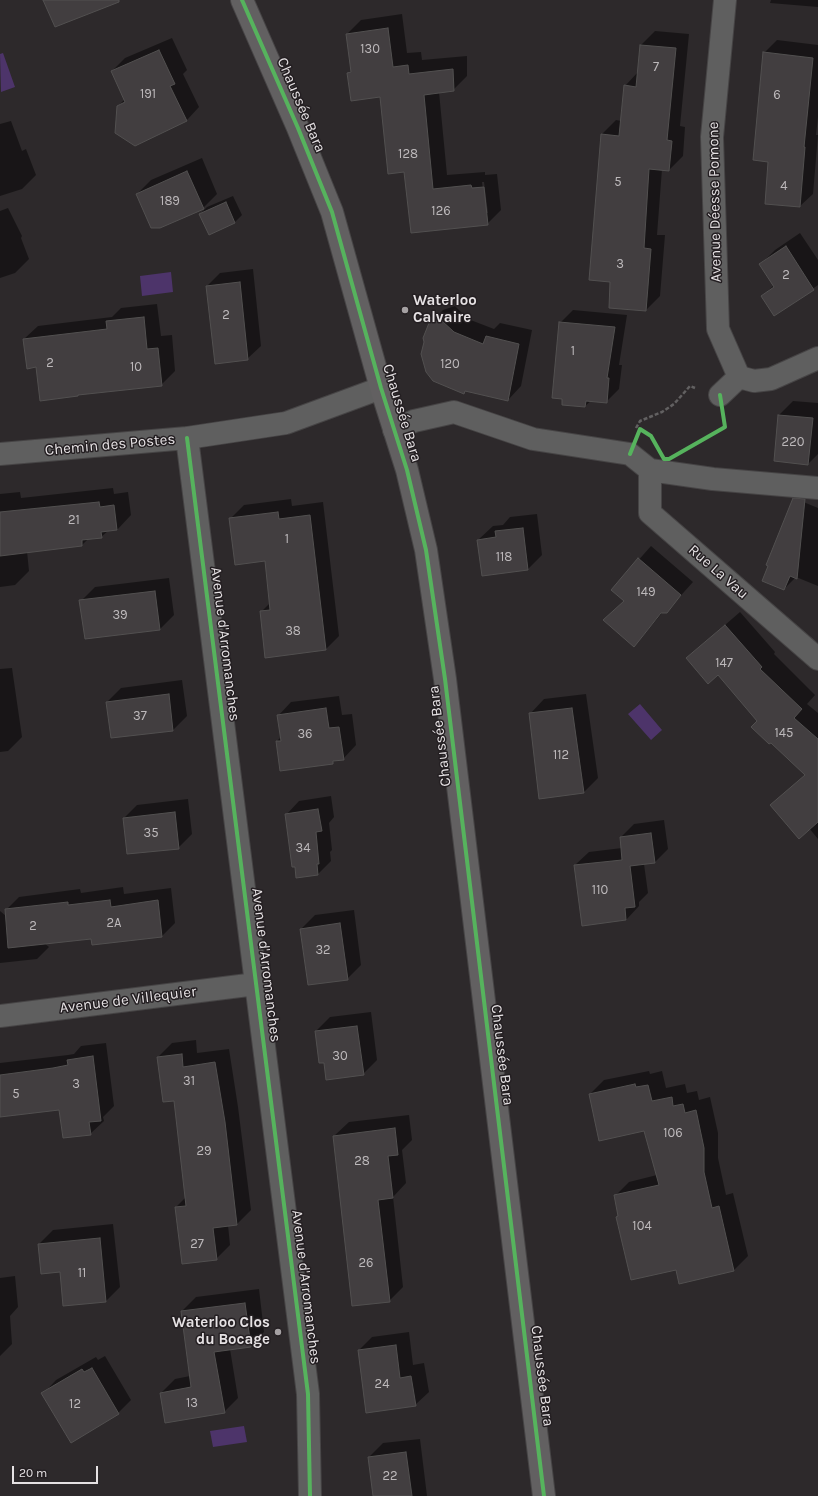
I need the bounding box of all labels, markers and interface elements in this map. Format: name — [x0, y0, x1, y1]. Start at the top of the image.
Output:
house number: 130 — [360, 41, 380, 57]
street label: Chaussée Bara — [273, 55, 329, 155]
house number: 7 — [653, 59, 659, 75]
house number: 191 — [140, 86, 156, 102]
house number: 6 — [773, 87, 781, 103]
street label: Avenue Déesse Pomone — [705, 121, 725, 283]
house number: 128 — [398, 146, 418, 162]
house number: 5 — [614, 174, 622, 190]
house number: 4 — [780, 178, 788, 194]
house number: 189 — [160, 193, 180, 209]
house number: 126 — [431, 203, 451, 219]
house number: 3 — [616, 256, 624, 272]
house number: 2 — [782, 267, 790, 283]
place label: Waterloo Calvaire — [413, 292, 477, 327]
marker: Waterloo Calvaire — [400, 305, 410, 315]
house number: 2 — [222, 307, 230, 323]
house number: 1 — [571, 343, 575, 359]
house number: 2 — [46, 355, 54, 371]
house number: 120 — [440, 356, 460, 372]
house number: 10 — [130, 359, 142, 375]
street label: Chaussée Bara — [379, 362, 425, 464]
street label: Chemin des Postes — [44, 430, 176, 460]
house number: 220 — [782, 434, 804, 450]
house number: 21 — [68, 512, 80, 528]
house number: 1 — [285, 531, 289, 547]
street label: Rue La Vau — [684, 541, 752, 603]
house number: 118 — [496, 549, 512, 565]
street label: Avenue d'Arromanches — [207, 566, 243, 722]
house number: 149 — [636, 584, 656, 600]
house number: 39 — [112, 607, 128, 623]
house number: 38 — [285, 623, 301, 639]
house number: 147 — [715, 655, 733, 671]
street label: Chaussée Bara — [425, 684, 455, 788]
house number: 37 — [133, 708, 147, 724]
house number: 145 — [775, 725, 793, 741]
house number: 36 — [297, 726, 313, 742]
house number: 112 — [553, 747, 569, 763]
house number: 35 — [143, 825, 159, 841]
house number: 34 — [296, 840, 310, 856]
house number: 110 — [592, 882, 608, 898]
street label: Avenue d'Arromanches — [248, 887, 284, 1043]
house number: 2A — [106, 915, 122, 931]
house number: 2 — [29, 918, 37, 934]
house number: 32 — [315, 942, 331, 958]
street label: Avenue de Villequier — [59, 983, 197, 1017]
street label: Chaussée Bara — [487, 1003, 517, 1107]
house number: 30 — [332, 1048, 348, 1064]
house number: 31 — [183, 1073, 195, 1089]
house number: 3 — [72, 1076, 80, 1092]
house number: 5 — [12, 1086, 20, 1102]
house number: 106 — [663, 1125, 683, 1141]
house number: 29 — [196, 1143, 212, 1159]
house number: 28 — [354, 1153, 370, 1169]
street label: Avenue d'Arromanches — [288, 1209, 324, 1365]
house number: 104 — [632, 1218, 652, 1234]
house number: 27 — [190, 1236, 204, 1252]
house number: 26 — [359, 1255, 373, 1271]
house number: 11 — [78, 1265, 86, 1281]
place label: Waterloo Clos du Bocage — [172, 1314, 270, 1349]
street label: Chaussée Bara — [527, 1324, 557, 1428]
marker: Waterloo Clos du Bocage — [273, 1327, 283, 1337]
house number: 24 — [375, 1376, 389, 1392]
house number: 13 — [186, 1395, 198, 1411]
house number: 12 — [69, 1396, 81, 1412]
scale bar — [14, 1458, 100, 1484]
text: 20 m — [19, 1466, 47, 1480]
house number: 22 — [382, 1468, 398, 1484]

